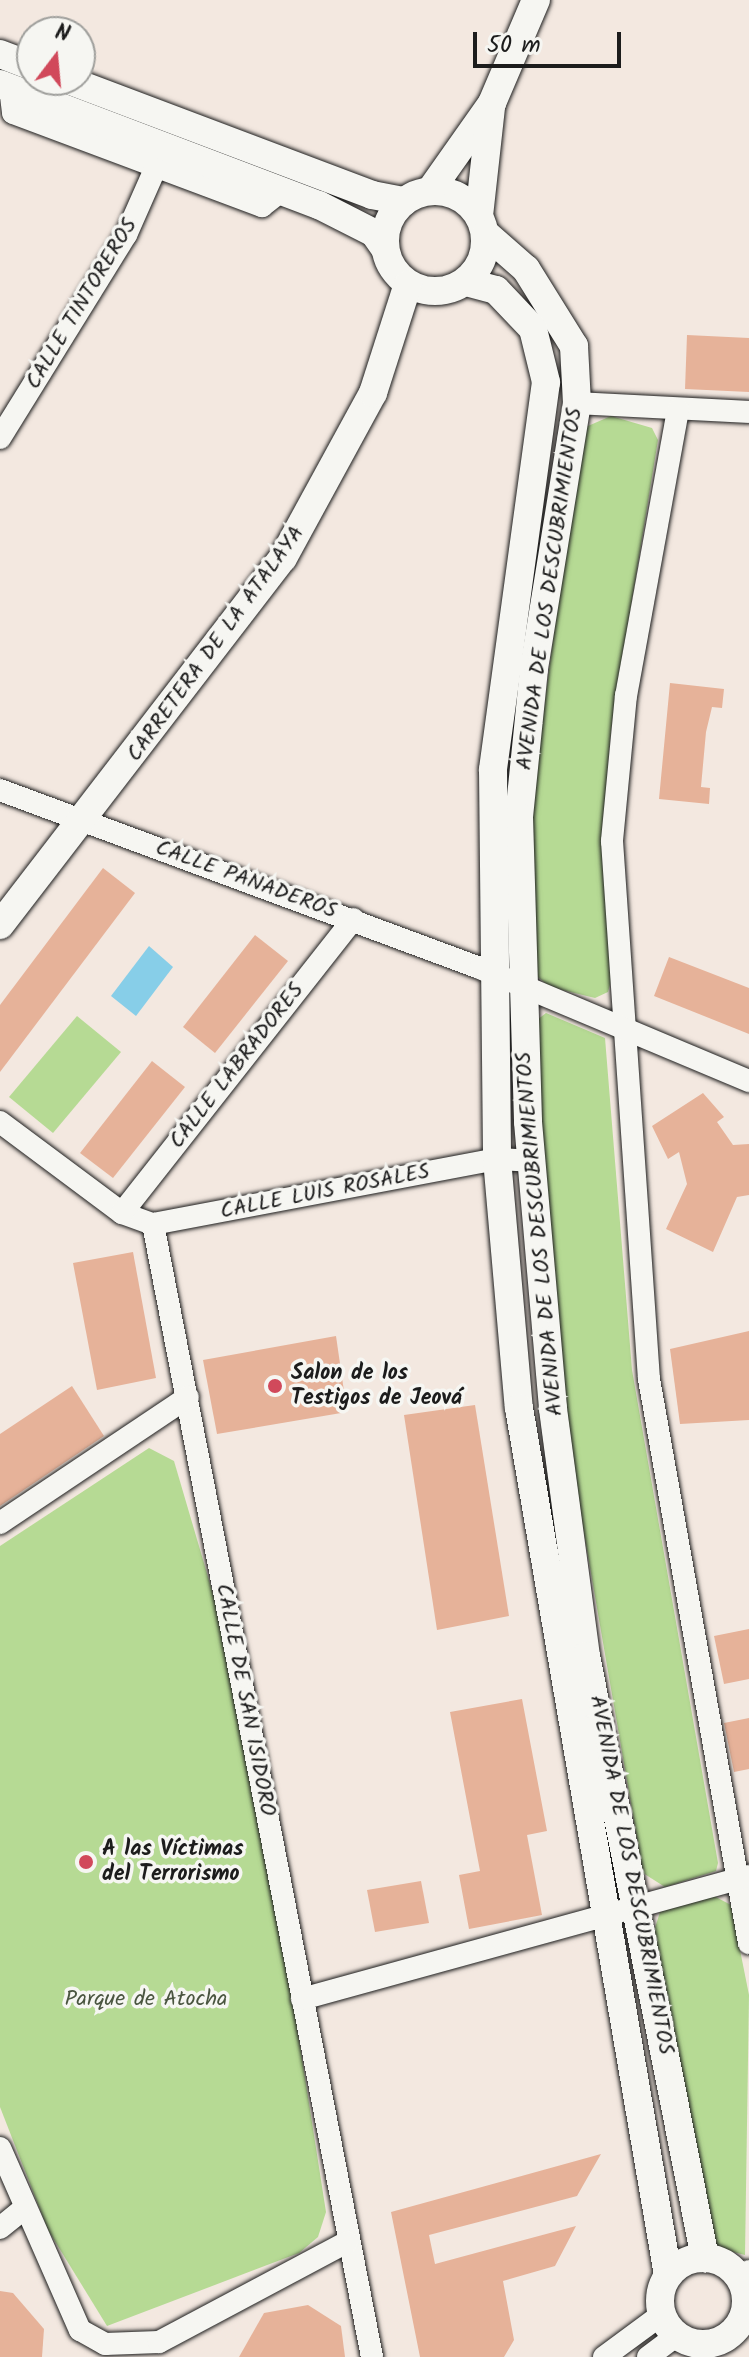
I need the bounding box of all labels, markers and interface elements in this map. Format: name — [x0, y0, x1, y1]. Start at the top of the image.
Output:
north arrow — [16, 16, 96, 96]
text: N — [51, 16, 74, 53]
scale bar — [477, 16, 625, 66]
text: 50 m — [487, 26, 541, 65]
street label: CALLE TINTOREROS — [21, 214, 143, 394]
street label: AVENIDA DE LOS DESCUBRIMIENTOS — [511, 406, 589, 772]
street label: CARRETERA DE LA ATALAYA — [122, 521, 310, 767]
street label: CALLE PANADEROS — [152, 835, 340, 925]
street label: CALLE LABRADORES — [164, 978, 310, 1154]
street label: AVENIDA DE LOS DESCUBRIMIENTOS — [511, 1051, 569, 1417]
street label: CALLE LUIS ROSALES — [218, 1159, 432, 1225]
place label: Salon de los Testigos de Jeová — [291, 1360, 462, 1412]
marker: Salon de los Testigos de Jeová — [266, 1377, 284, 1395]
street label: CALLE DE SAN ISIDORO — [210, 1582, 280, 1818]
street label: AVENIDA DE LOS DESCUBRIMIENTOS — [583, 1693, 679, 2057]
place label: A las Víctimas del Terrorismo — [102, 1836, 243, 1888]
marker: A las Víctimas del Terrorismo — [77, 1853, 95, 1871]
park label: Parque de Atocha — [65, 1987, 227, 2013]

